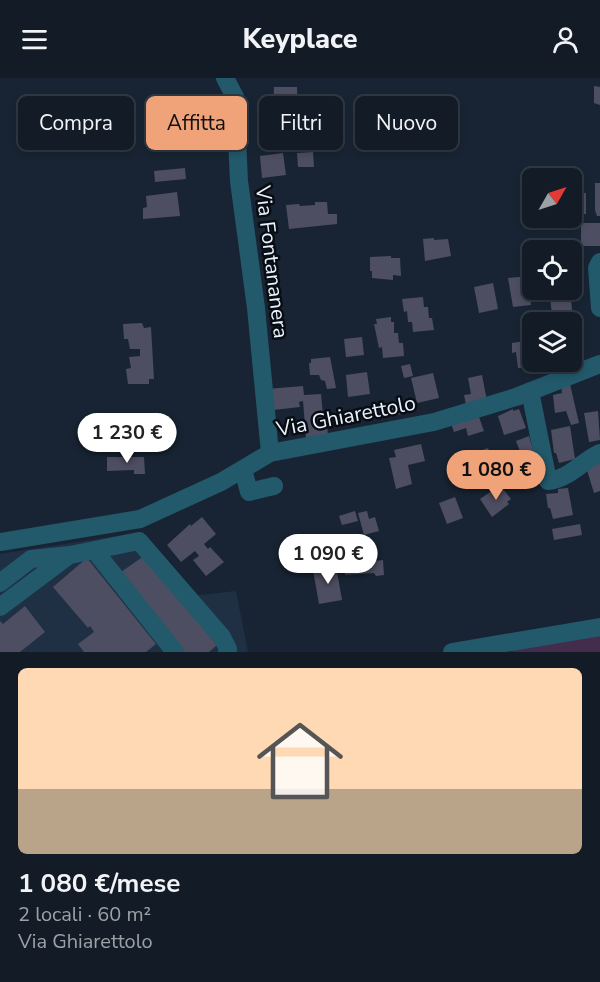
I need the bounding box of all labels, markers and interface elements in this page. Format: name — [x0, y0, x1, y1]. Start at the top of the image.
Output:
text: Keyplace — [242, 21, 358, 58]
icon: menu — [18, 23, 51, 56]
icon: person — [549, 23, 582, 56]
chip: Compra — [18, 96, 134, 150]
chip: Affitta — [146, 96, 247, 150]
chip: Filtri — [259, 96, 343, 150]
chip: Nuovo — [355, 96, 458, 150]
north arrow — [522, 168, 582, 228]
map controls — [522, 168, 582, 372]
street label: Via Fontananera — [249, 183, 295, 340]
button: locate — [522, 240, 582, 300]
button: layers — [522, 312, 582, 372]
street label: Via Ghiarettolo — [273, 389, 418, 443]
pin: 1 230 € — [72, 413, 182, 464]
text: 1 230 € — [92, 419, 162, 446]
pin: 1 080 € — [441, 450, 551, 501]
text: 1 080 € — [461, 456, 531, 483]
pin: 1 090 € — [273, 534, 383, 585]
text: 1 090 € — [293, 540, 363, 567]
icon: home — [246, 707, 354, 815]
text: 1 080 €/mese — [18, 866, 180, 901]
text: 2 locali · 60 m² — [18, 901, 151, 928]
text: Via Ghiarettolo — [18, 928, 153, 955]

